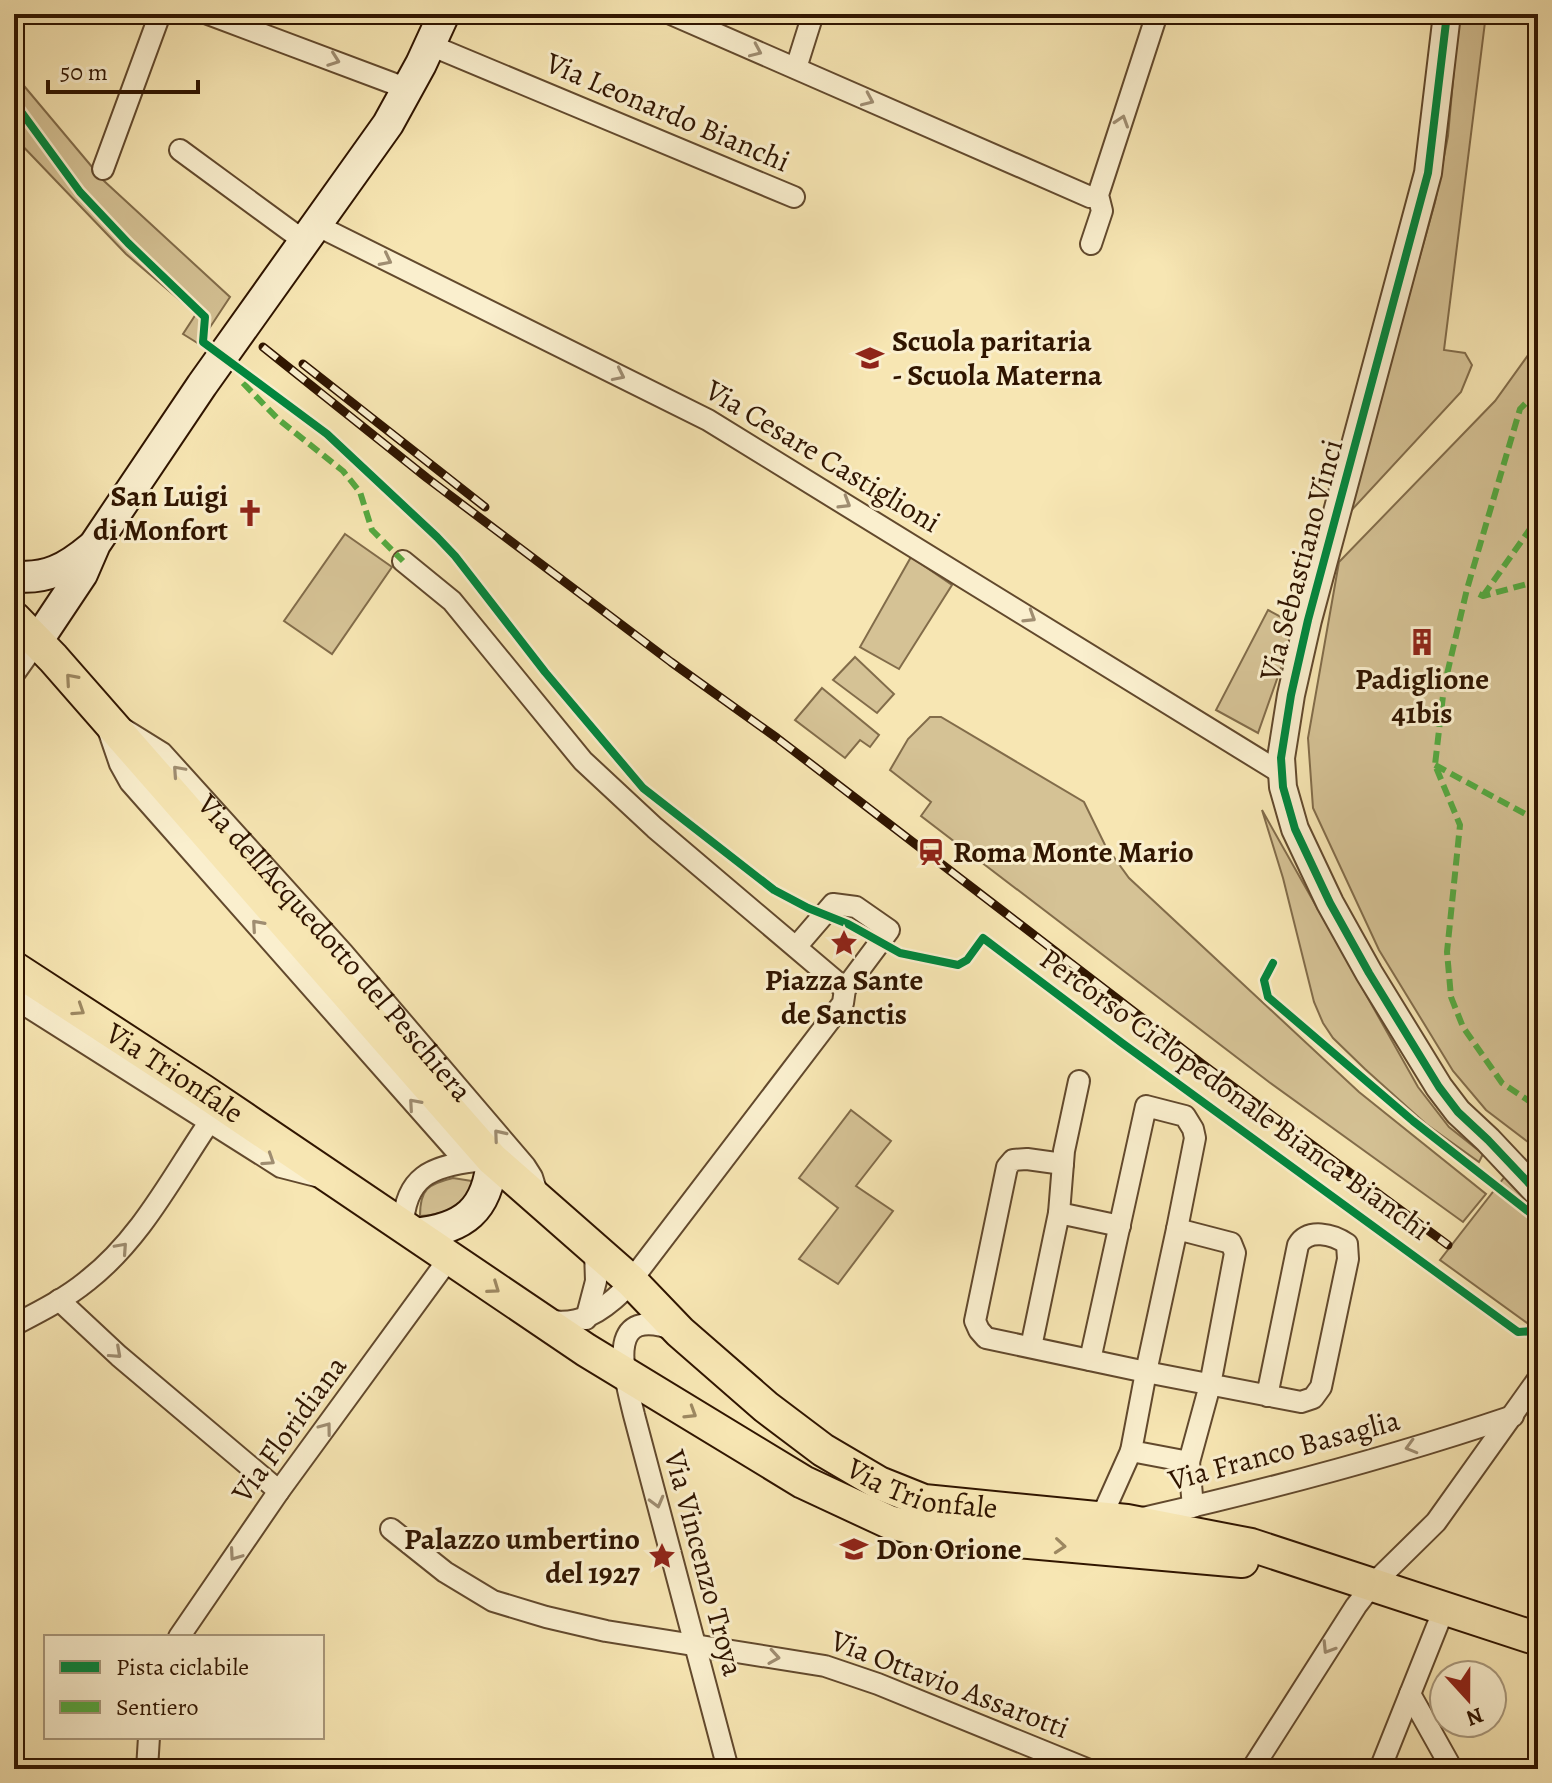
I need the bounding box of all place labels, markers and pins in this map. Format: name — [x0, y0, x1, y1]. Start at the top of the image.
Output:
place label: Scuola paritaria - Scuola Materna — [892, 321, 1103, 395]
school or university icon: Scuola paritaria - Scuola Materna — [855, 343, 885, 373]
place label: San Luigi di Monfort — [93, 476, 228, 550]
church icon: San Luigi di Monfort — [235, 498, 265, 528]
building icon: Padiglione 41bis — [1407, 627, 1437, 657]
place label: Padiglione 41bis — [1355, 659, 1489, 733]
place label: Roma Monte Mario — [953, 832, 1194, 872]
station icon: Roma Monte Mario — [916, 837, 946, 867]
place icon: Piazza Sante de Sanctis — [829, 928, 859, 958]
place label: Piazza Sante de Sanctis — [765, 960, 923, 1034]
place label: Palazzo umbertino del 1927 — [404, 1519, 640, 1593]
place label: Don Orione — [876, 1529, 1022, 1569]
school or university icon: Don Orione — [839, 1534, 869, 1564]
place icon: Palazzo umbertino del 1927 — [647, 1541, 677, 1571]

